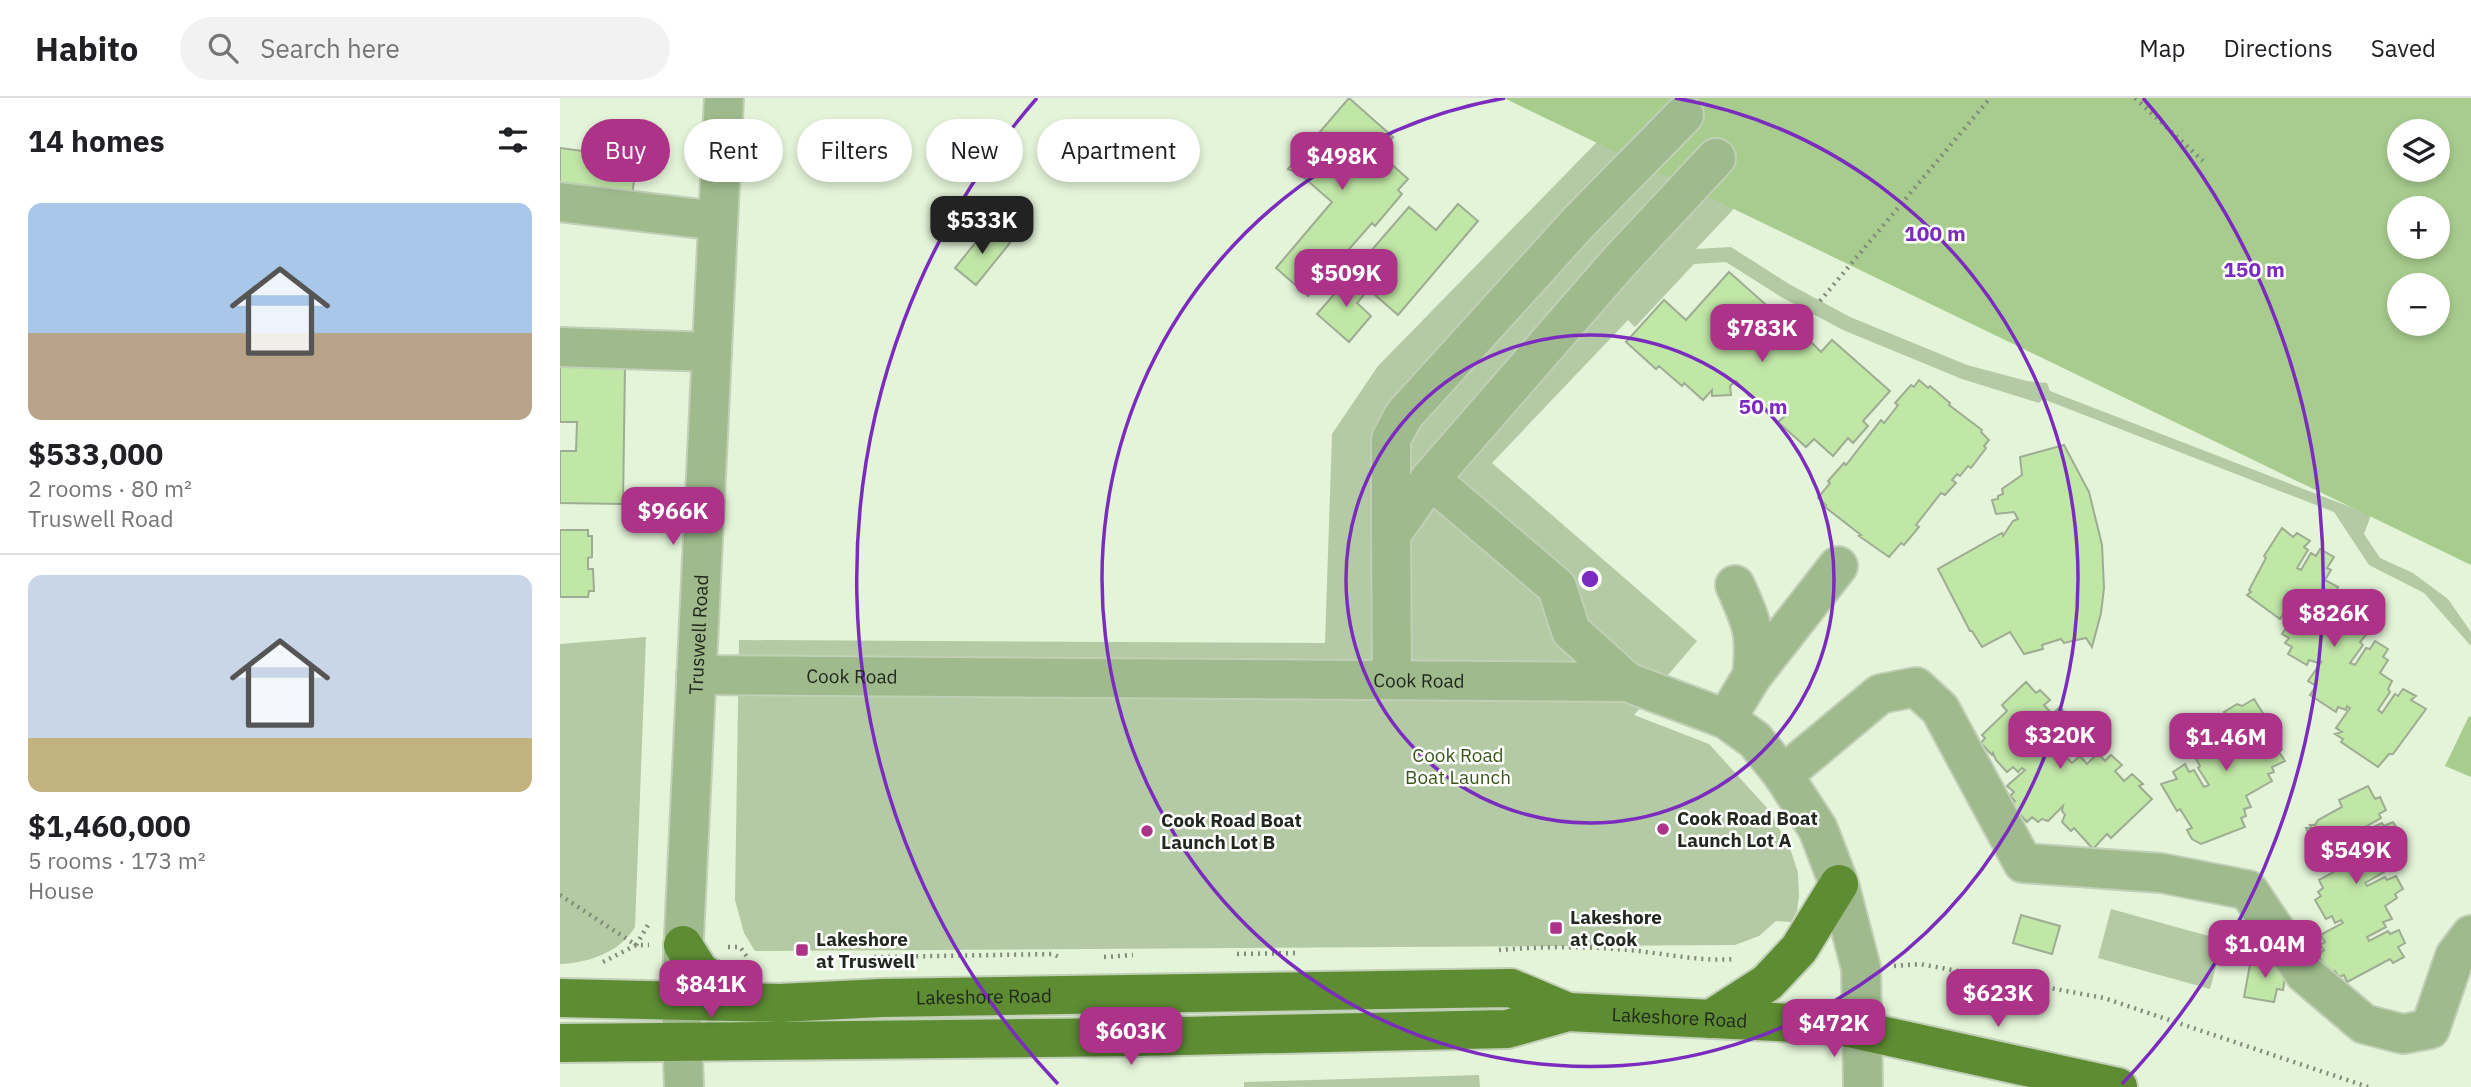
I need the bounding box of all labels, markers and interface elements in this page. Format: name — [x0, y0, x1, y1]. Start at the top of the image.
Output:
search box — [180, 17, 670, 80]
text: Habito — [35, 27, 138, 70]
icon: search — [204, 29, 242, 67]
text: Search here — [260, 31, 400, 65]
text: Map — [2139, 32, 2185, 64]
text: Directions — [2223, 32, 2333, 64]
text: Saved — [2371, 32, 2436, 64]
chip: Buy — [581, 119, 670, 182]
chip: Rent — [684, 119, 783, 182]
chip: Filters — [797, 119, 912, 182]
chip: New — [926, 119, 1023, 182]
chip: Apartment — [1037, 119, 1200, 182]
map controls — [2387, 119, 2450, 336]
button: layers — [2387, 119, 2450, 182]
text: 14 homes — [28, 121, 165, 160]
icon: filters — [494, 121, 532, 159]
pin: $498K — [1293, 132, 1391, 192]
text: $498K — [1306, 140, 1378, 170]
button: + — [2387, 196, 2450, 259]
pin: $533K — [933, 197, 1031, 256]
text: $533K — [946, 204, 1018, 234]
text: 100 m — [1904, 219, 1966, 247]
icon: home — [217, 248, 343, 374]
pin: $509K — [1297, 250, 1395, 309]
text: 150 m — [2223, 255, 2285, 283]
text: $509K — [1310, 257, 1382, 287]
button: − — [2387, 273, 2450, 336]
pin: $783K — [1713, 304, 1811, 364]
text: $783K — [1726, 312, 1798, 342]
text: 50 m — [1739, 392, 1787, 420]
text: $533,000 — [28, 434, 163, 473]
text: 2 rooms · 80 m² — [28, 473, 192, 503]
pin: $966K — [624, 488, 722, 547]
text: $966K — [637, 495, 709, 525]
text: Truswell Road — [28, 503, 174, 533]
centre of rings — [1578, 567, 1602, 591]
street label: Truswell Road — [684, 574, 713, 695]
pin: $826K — [2285, 589, 2383, 649]
text: $826K — [2298, 597, 2370, 627]
icon: home — [217, 620, 343, 746]
street label: Cook Road — [806, 664, 898, 689]
street label: Cook Road — [1373, 668, 1465, 693]
pin: $320K — [2011, 712, 2109, 771]
pin: $1.46M — [2169, 714, 2283, 773]
text: $320K — [2024, 719, 2096, 749]
text: $1.46M — [2185, 721, 2267, 751]
park label: Cook Road Boat Launch — [1405, 743, 1511, 789]
text: $1,460,000 — [28, 806, 191, 845]
place label: Cook Road Boat Launch Lot A — [1677, 806, 1818, 852]
place label: Cook Road Boat Launch Lot B — [1161, 808, 1302, 854]
marker: Cook Road Boat Launch Lot A — [1655, 821, 1671, 837]
marker: Cook Road Boat Launch Lot B — [1139, 823, 1155, 839]
pin: $549K — [2307, 826, 2405, 886]
text: $549K — [2320, 834, 2392, 864]
text: 5 rooms · 173 m² — [28, 845, 206, 875]
text: House — [28, 875, 94, 905]
place label: Lakeshore at Cook — [1570, 905, 1662, 951]
marker: Lakeshore at Cook — [1548, 920, 1564, 936]
pin: $1.04M — [2208, 920, 2322, 980]
place label: Lakeshore at Truswell — [816, 927, 915, 973]
text: $1.04M — [2224, 928, 2306, 958]
marker: Lakeshore at Truswell — [794, 942, 810, 958]
pin: $841K — [662, 960, 760, 1020]
text: $841K — [675, 968, 747, 998]
pin: $623K — [1949, 970, 2047, 1029]
text: $623K — [1962, 977, 2034, 1007]
street label: Lakeshore Road — [916, 983, 1052, 1009]
pin: $472K — [1785, 1000, 1883, 1059]
street label: Lakeshore Road — [1611, 1002, 1748, 1033]
pin: $603K — [1082, 1007, 1180, 1067]
text: $472K — [1798, 1007, 1870, 1037]
text: $603K — [1095, 1015, 1167, 1045]

